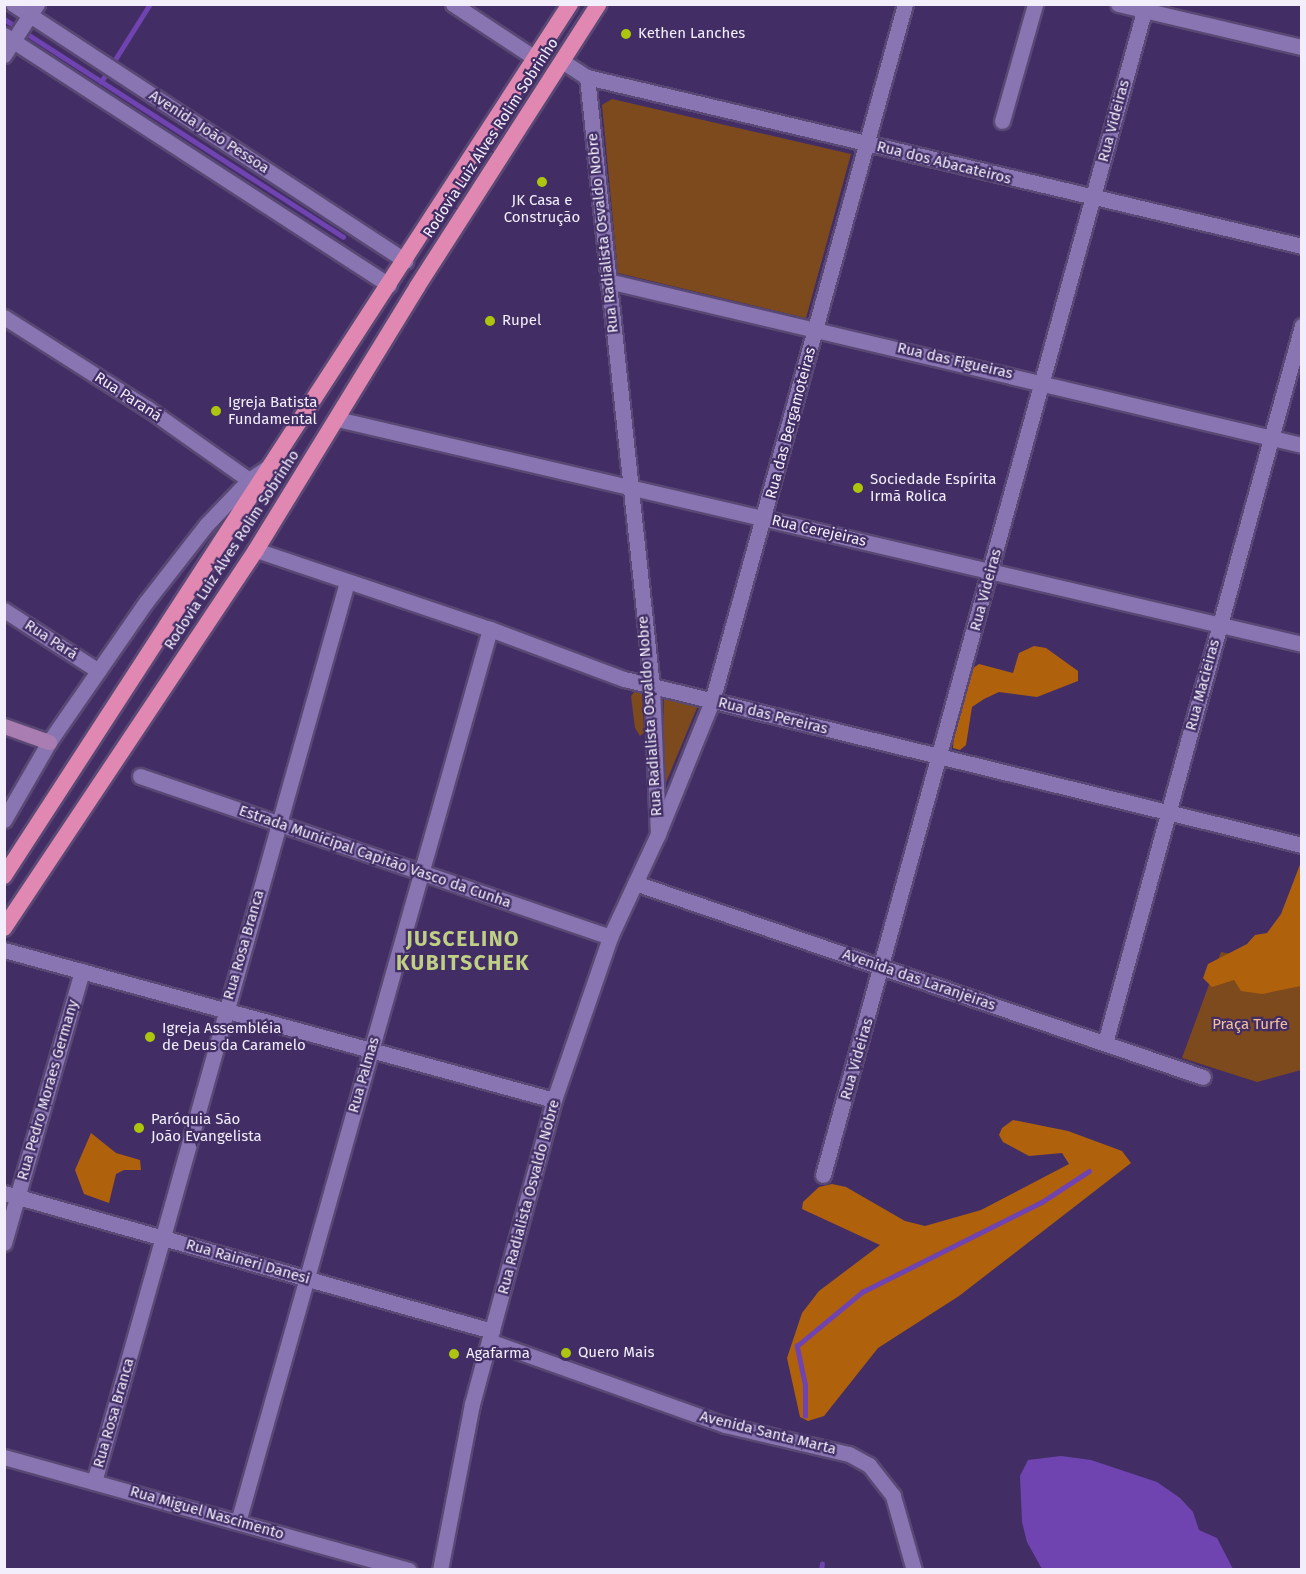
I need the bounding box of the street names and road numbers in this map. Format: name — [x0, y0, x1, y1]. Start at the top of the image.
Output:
street label: Rodovia Luiz Alves Rolim Sobrinho — [420, 35, 562, 241]
street label: Rua Videiras — [1094, 78, 1134, 164]
street label: Avenida João Pessoa — [146, 87, 272, 177]
street label: Rua Radialista Osvaldo Nobre — [584, 132, 622, 334]
street label: Rua dos Abacateiros — [875, 138, 1013, 188]
street label: Rua das Figueiras — [895, 339, 1015, 383]
street label: Rua das Bergamoteiras — [762, 345, 820, 501]
street label: Rua Paraná — [91, 369, 165, 425]
street label: Rodovia Luiz Alves Rolim Sobrinho — [161, 447, 303, 653]
street label: Rua Cerejeiras — [770, 511, 868, 551]
street label: Rua Videiras — [966, 547, 1006, 633]
street label: Rua Radialista Osvaldo Nobre — [634, 615, 666, 817]
street label: Rua Pará — [21, 616, 81, 664]
street label: Rua Macieiras — [1182, 637, 1224, 733]
street label: Rua das Pereiras — [716, 694, 830, 738]
street label: Estrada Municipal Capitão Vasco da Cunha — [237, 802, 513, 912]
street label: Rua Rosa Branca — [220, 888, 268, 1002]
street label: Avenida das Laranjeiras — [840, 945, 998, 1015]
street label: Rua Pedro Moraes Germany — [14, 998, 82, 1182]
street label: Rua Videiras — [837, 1016, 877, 1102]
street label: Rua Palmas — [345, 1035, 383, 1115]
street label: Rua Radialista Osvaldo Nobre — [494, 1098, 564, 1296]
street label: Rua Raineri Danesi — [184, 1236, 312, 1288]
street label: Rua Rosa Branca — [90, 1356, 138, 1470]
street label: Avenida Santa Marta — [698, 1407, 838, 1459]
street label: Rua Miguel Nascimento — [128, 1482, 286, 1544]

